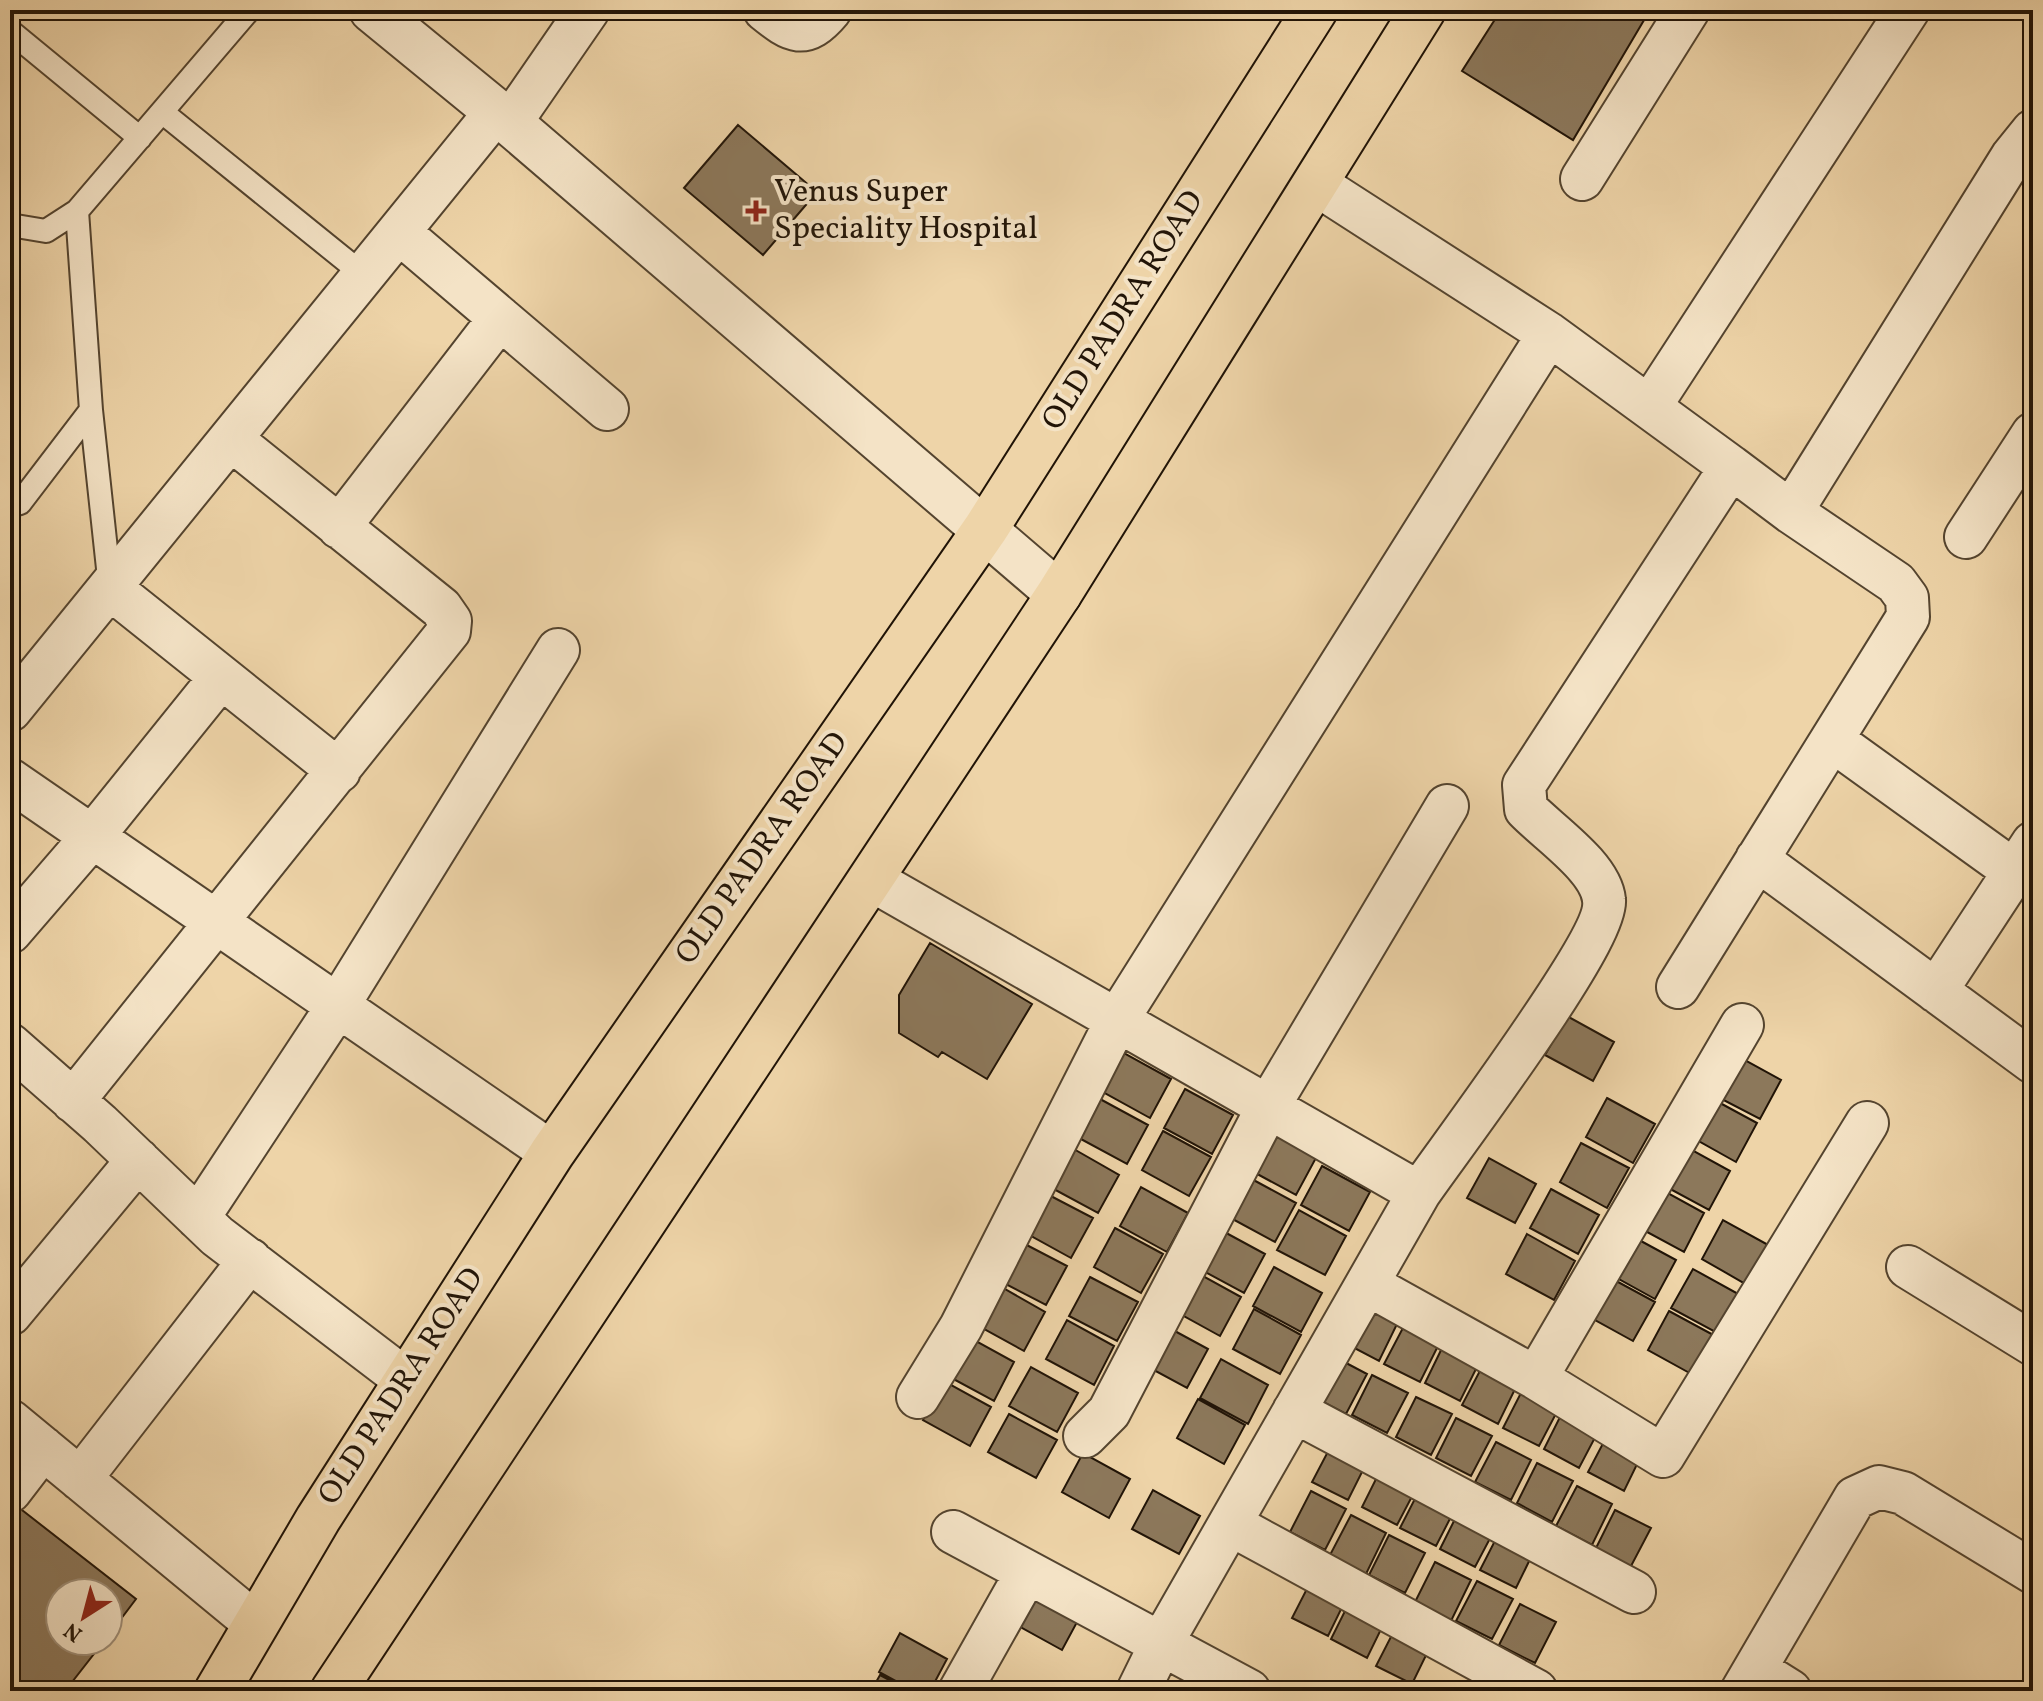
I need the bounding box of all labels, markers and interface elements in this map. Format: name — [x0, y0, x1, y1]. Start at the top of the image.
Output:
place label: Venus Super Speciality Hospital — [774, 171, 1038, 252]
street label: OLD PADRA ROAD — [1032, 183, 1216, 439]
marker: Venus Super Speciality Hospital — [745, 200, 767, 222]
street label: OLD PADRA ROAD — [666, 724, 860, 974]
street label: OLD PADRA ROAD — [309, 1260, 495, 1514]
north arrow — [44, 1577, 124, 1657]
text: N — [58, 1614, 89, 1648]

